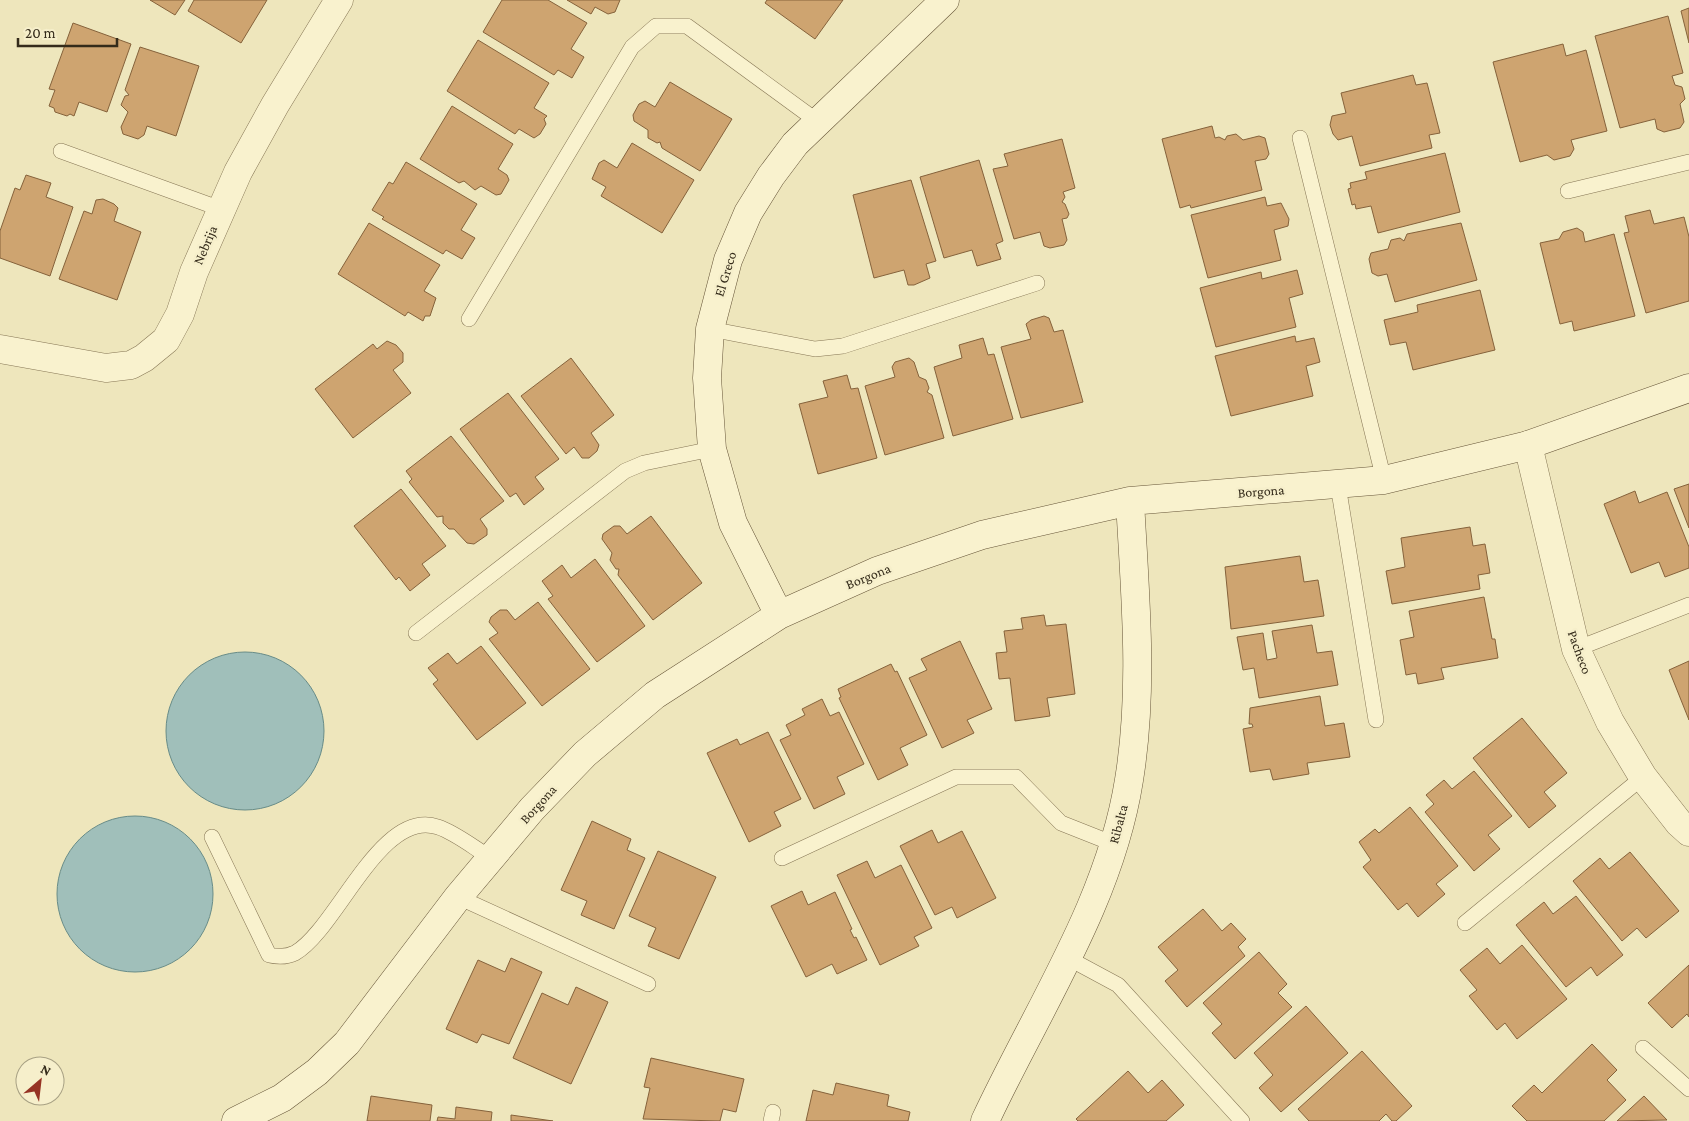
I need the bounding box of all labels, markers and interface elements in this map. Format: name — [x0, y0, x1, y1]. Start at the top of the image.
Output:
scale bar — [18, 15, 116, 47]
text: 20 m — [25, 25, 56, 41]
street label: Nebrija — [190, 223, 221, 267]
street label: El Greco — [711, 249, 739, 298]
street label: Borgona — [1237, 481, 1286, 501]
street label: Borgona — [843, 560, 893, 592]
street label: Pacheco — [1565, 628, 1595, 676]
street label: Borgona — [516, 781, 560, 827]
street label: Ribalta — [1105, 802, 1131, 845]
north arrow — [15, 1056, 65, 1106]
text: N — [38, 1060, 54, 1079]

